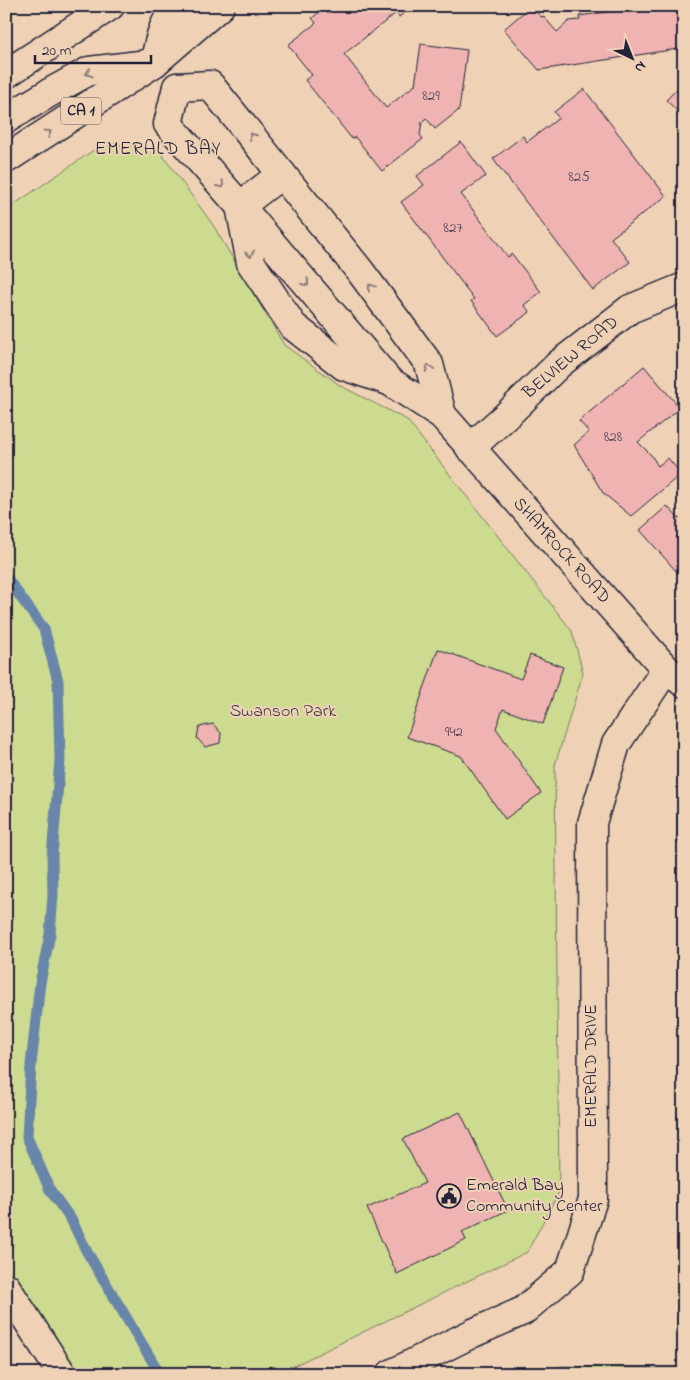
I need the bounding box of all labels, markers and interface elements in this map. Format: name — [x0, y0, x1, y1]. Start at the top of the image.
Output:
scale bar — [35, 32, 151, 64]
north arrow — [608, 32, 658, 82]
text: 20 m — [42, 40, 72, 62]
text: N — [629, 56, 650, 77]
one-way arrow — [85, 67, 94, 77]
house number: 829 — [422, 85, 440, 107]
road number: CA 1 — [61, 98, 101, 124]
one-way arrow — [42, 129, 51, 139]
one-way arrow — [250, 133, 258, 142]
district label: EMERALD BAY — [95, 136, 221, 163]
house number: 825 — [568, 166, 590, 188]
one-way arrow — [215, 179, 224, 188]
house number: 827 — [443, 217, 463, 239]
one-way arrow — [244, 250, 254, 259]
one-way arrow — [300, 278, 309, 287]
one-way arrow — [369, 284, 377, 293]
street label: BELVIEW ROAD — [517, 310, 625, 407]
one-way arrow — [425, 365, 435, 373]
house number: 828 — [604, 426, 623, 448]
street label: SHAMROCK ROAD — [506, 492, 616, 610]
park label: Swanson Park — [230, 699, 336, 725]
house number: 942 — [445, 721, 464, 743]
street label: EMERALD DRIVE — [579, 1004, 605, 1128]
place label: Emerald Bay Community Center — [466, 1173, 603, 1220]
public building icon: Emerald Bay Community Center — [436, 1183, 462, 1209]

